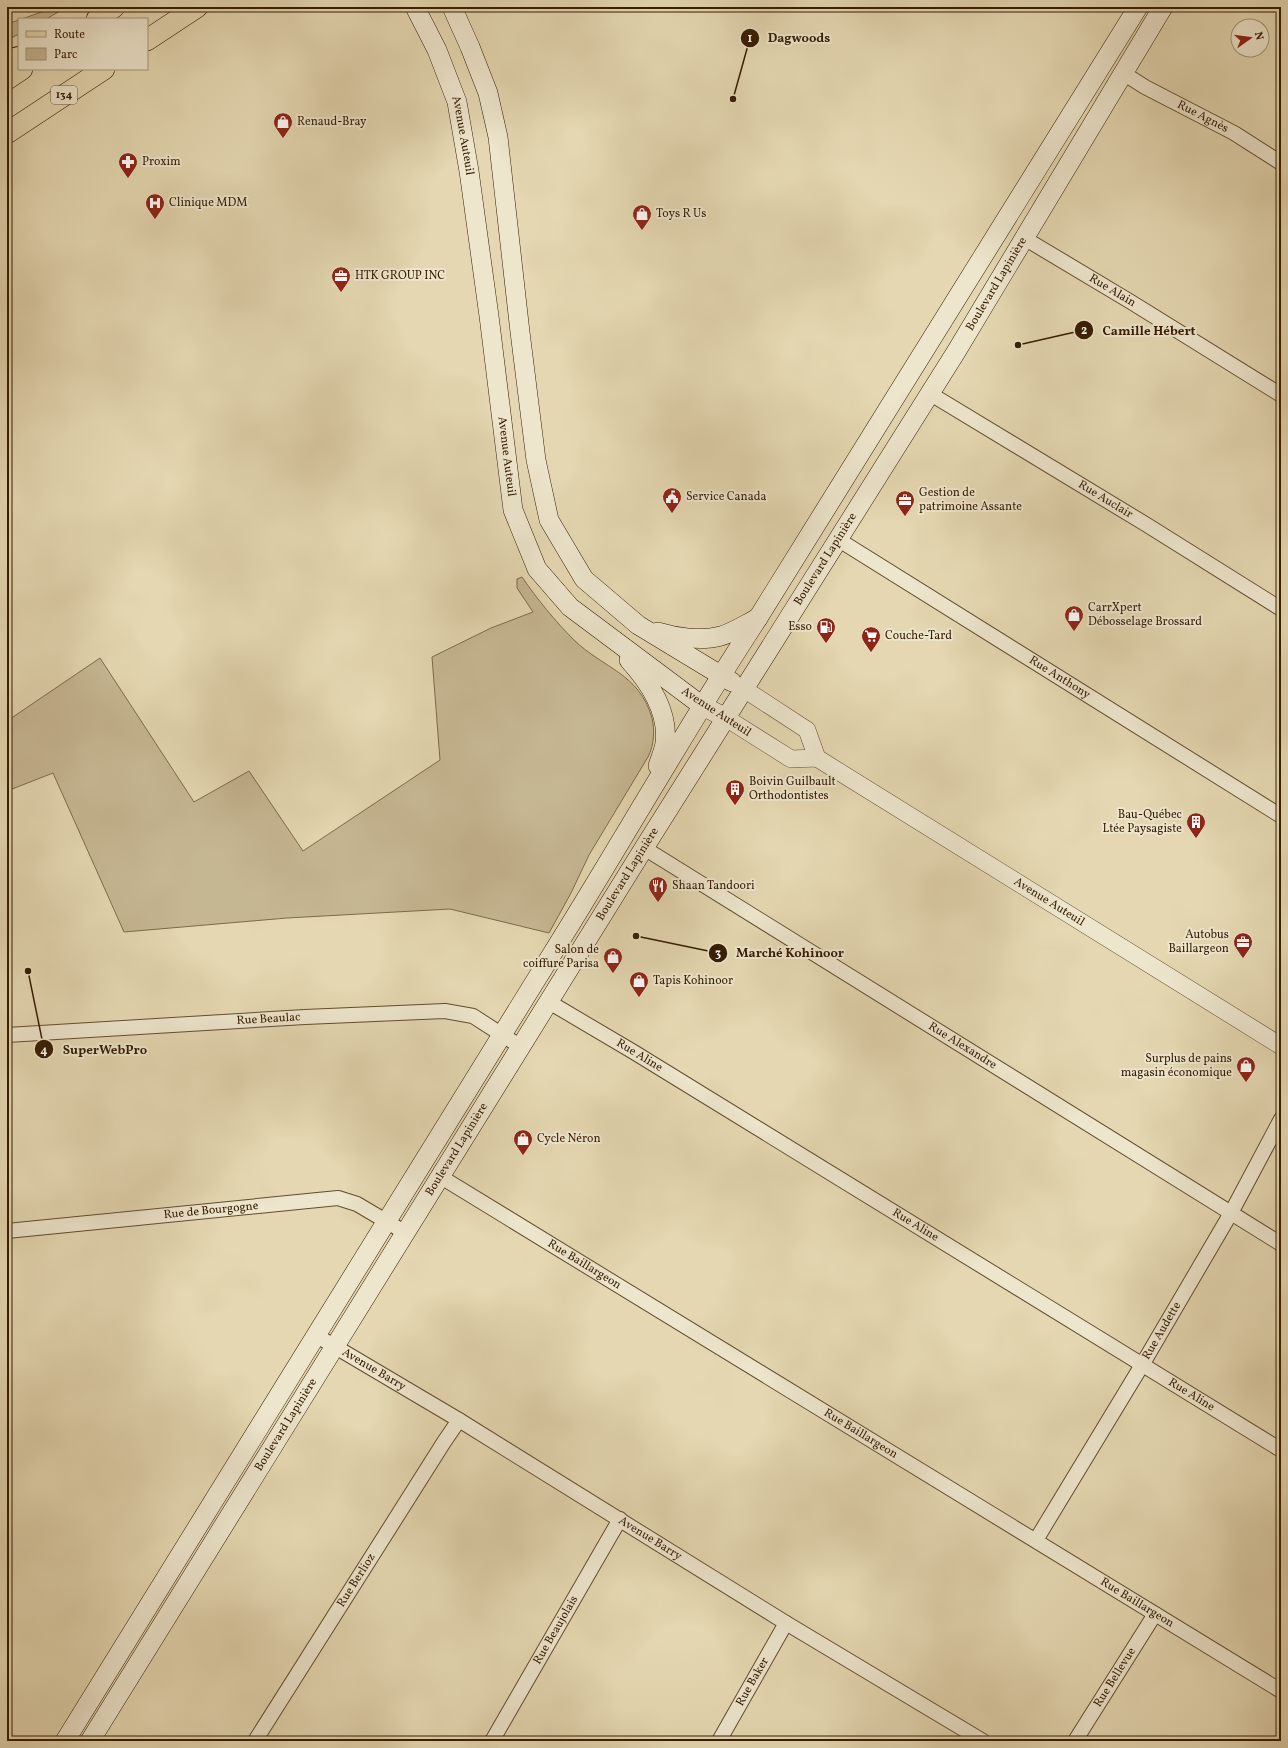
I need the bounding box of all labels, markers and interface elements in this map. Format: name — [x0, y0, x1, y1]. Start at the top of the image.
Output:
legend — [18, 18, 148, 70]
north arrow — [1230, 18, 1270, 58]
callout: Dagwoods — [740, 25, 839, 50]
text: Route — [54, 27, 85, 43]
text: Dagwoods — [768, 30, 830, 48]
text: N — [1250, 30, 1266, 42]
text: 1 — [748, 31, 753, 47]
text: Parc — [54, 47, 77, 63]
road number: 134 — [51, 86, 77, 104]
street label: Avenue Auteuil — [447, 93, 478, 177]
street label: Rue Agnès — [1174, 97, 1231, 137]
shop icon: Renaud-Bray — [272, 111, 294, 139]
place label: Renaud-Bray — [297, 114, 367, 130]
pharmacy icon: Proxim — [117, 151, 139, 179]
place label: Proxim — [142, 154, 181, 170]
hospital icon: Clinique MDM — [144, 192, 166, 220]
place label: Clinique MDM — [169, 195, 247, 211]
shop icon: Toys R Us — [631, 203, 653, 231]
place label: Toys R Us — [656, 206, 706, 222]
street label: Boulevard Lapinière — [962, 234, 1031, 334]
office icon: HTK GROUP INC — [330, 265, 352, 293]
place label: HTK GROUP INC — [355, 268, 445, 284]
street label: Rue Alain — [1086, 271, 1139, 311]
callout: Camille Hébert — [1074, 318, 1203, 343]
text: 2 — [1081, 323, 1087, 339]
text: Camille Hébert — [1103, 323, 1196, 341]
street label: Avenue Auteuil — [494, 416, 519, 498]
street label: Rue Auclair — [1075, 477, 1136, 522]
place label: Gestion de patrimoine Assante — [919, 485, 1022, 515]
public building icon: Service Canada — [661, 486, 683, 514]
place label: Service Canada — [686, 489, 766, 505]
office icon: Gestion de patrimoine Assante — [894, 489, 916, 517]
street label: Boulevard Lapinière — [790, 510, 861, 609]
place label: CarrXpert Débosselage Brossard — [1088, 600, 1202, 630]
shop icon: CarrXpert Débosselage Brossard — [1063, 604, 1085, 632]
fuel station icon: Esso — [815, 616, 837, 644]
place label: Esso — [788, 619, 812, 635]
supermarket icon: Couche-Tard — [860, 625, 882, 653]
place label: Couche-Tard — [885, 628, 952, 644]
street label: Rue Anthony — [1026, 652, 1094, 703]
street label: Avenue Auteuil — [678, 683, 754, 741]
place label: Boivin Guilbault Orthodontistes — [749, 774, 836, 804]
building icon: Boivin Guilbault Orthodontistes — [724, 778, 746, 806]
place label: Bau-Québec Ltée Paysagiste — [1103, 807, 1182, 837]
building icon: Bau-Québec Ltée Paysagiste — [1185, 811, 1207, 839]
street label: Boulevard Lapinière — [593, 824, 663, 924]
street label: Avenue Auteuil — [1011, 874, 1088, 930]
restaurant icon: Shaan Tandoori — [647, 875, 669, 903]
place label: Shaan Tandoori — [672, 878, 755, 894]
place label: Autobus Baillargeon — [1168, 927, 1229, 957]
office icon: Autobus Baillargeon — [1232, 931, 1254, 959]
callout: Marché Kohinoor — [708, 940, 852, 965]
place label: Salon de coiffure Parisa — [523, 942, 599, 972]
text: Marché Kohinoor — [736, 945, 844, 963]
shop icon: Salon de coiffure Parisa — [602, 946, 624, 974]
text: 3 — [715, 946, 721, 962]
shop icon: Tapis Kohinoor — [628, 970, 650, 998]
place label: Tapis Kohinoor — [653, 973, 733, 989]
street label: Rue Beaulac — [236, 1009, 301, 1029]
street label: Rue Alexandre — [925, 1019, 1000, 1073]
street label: Rue Aline — [613, 1035, 666, 1076]
callout: SuperWebPro — [34, 1037, 155, 1062]
text: SuperWebPro — [63, 1042, 147, 1060]
text: 4 — [40, 1043, 48, 1059]
place label: Surplus de pains magasin économique — [1121, 1051, 1232, 1081]
shop icon: Surplus de pains magasin économique — [1235, 1055, 1257, 1083]
street label: Boulevard Lapinière — [422, 1100, 492, 1199]
shop icon: Cycle Néron — [512, 1128, 534, 1156]
place label: Cycle Néron — [537, 1131, 601, 1147]
street label: Rue de Bourgogne — [163, 1198, 259, 1223]
street label: Rue Aline — [889, 1205, 942, 1246]
street label: Rue Baillargeon — [544, 1236, 624, 1293]
street label: Rue Audette — [1139, 1299, 1185, 1363]
street label: Avenue Barry — [339, 1344, 409, 1395]
street label: Boulevard Lapinière — [251, 1375, 321, 1475]
street label: Rue Aline — [1165, 1375, 1218, 1415]
street label: Rue Baillargeon — [821, 1405, 901, 1462]
street label: Avenue Barry — [615, 1513, 685, 1565]
street label: Rue Berlioz — [333, 1550, 380, 1610]
street label: Rue Baillargeon — [1097, 1574, 1177, 1632]
street label: Rue Beaujolais — [530, 1593, 582, 1667]
street label: Rue Bellevue — [1090, 1644, 1140, 1711]
street label: Rue Baker — [732, 1655, 773, 1709]

